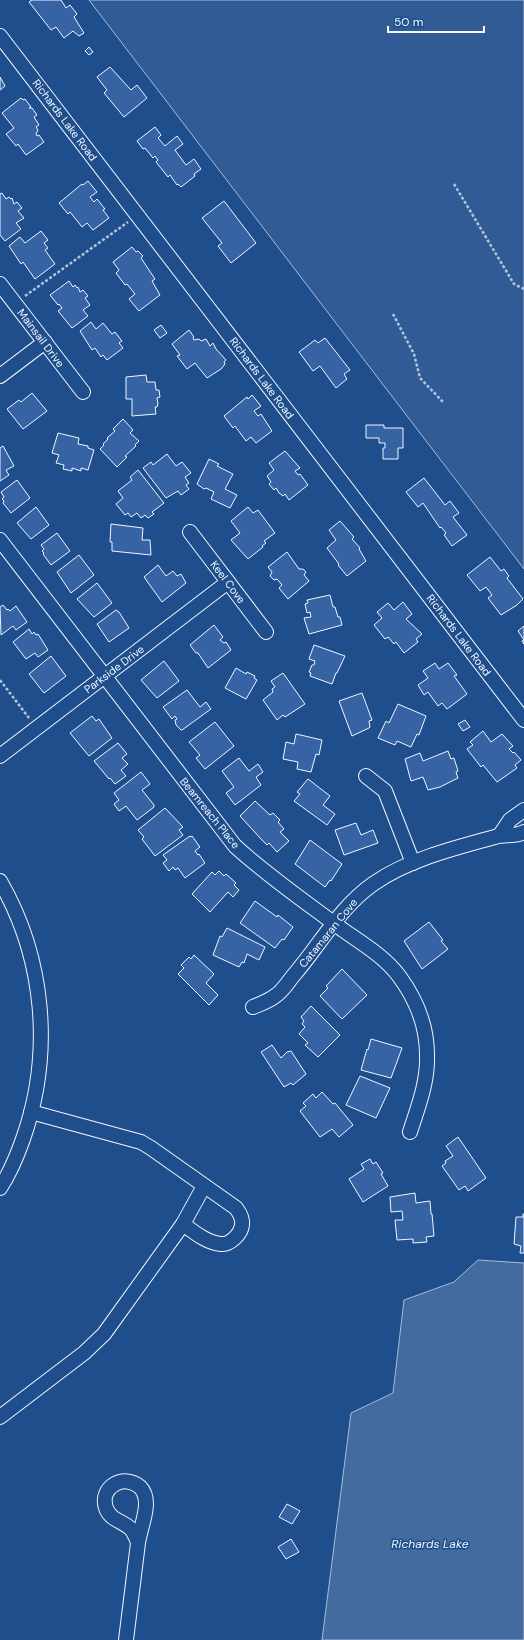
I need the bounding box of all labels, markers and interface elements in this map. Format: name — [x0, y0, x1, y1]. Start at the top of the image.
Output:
scale bar — [388, 8, 484, 34]
text: 50 m — [394, 14, 423, 30]
street label: Richards Lake Road — [30, 76, 100, 164]
street label: Mainsail Drive — [14, 306, 68, 370]
street label: Richards Lake Road — [227, 334, 297, 422]
street label: Keel Cove — [207, 558, 249, 606]
street label: Richards Lake Road — [424, 591, 494, 679]
street label: Parkside Drive — [81, 642, 147, 696]
street label: Beamreach Place — [177, 775, 243, 851]
street label: Catamaran Cove — [296, 896, 360, 970]
water label: Richards Lake — [391, 1536, 469, 1552]

